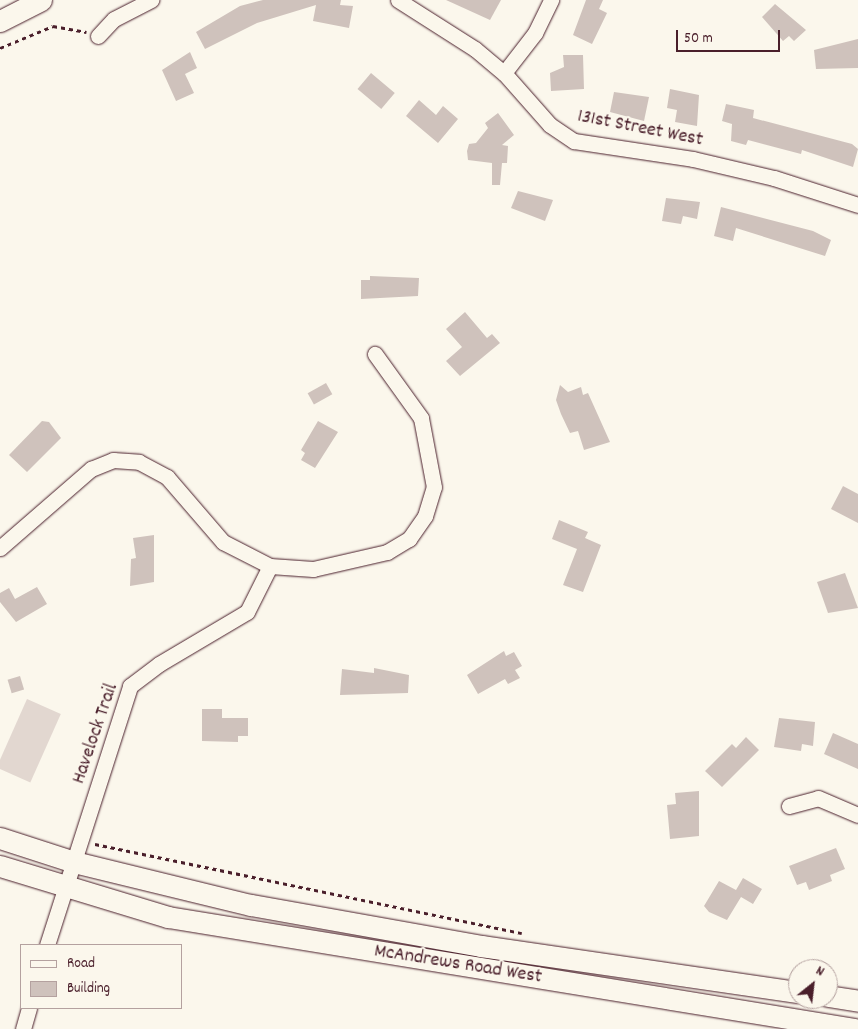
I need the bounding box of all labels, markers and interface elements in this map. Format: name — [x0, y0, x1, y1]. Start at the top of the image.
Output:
scale bar — [678, 20, 782, 52]
text: 50 m — [684, 28, 713, 50]
street label: 131st Street West — [575, 105, 705, 153]
street label: Havelock Trail — [68, 681, 124, 787]
street label: McAndrews Road West — [372, 940, 544, 990]
legend — [20, 944, 182, 1009]
text: Road — [67, 953, 95, 975]
north arrow — [788, 959, 838, 1009]
text: N — [812, 961, 828, 982]
text: Building — [67, 978, 110, 1000]

